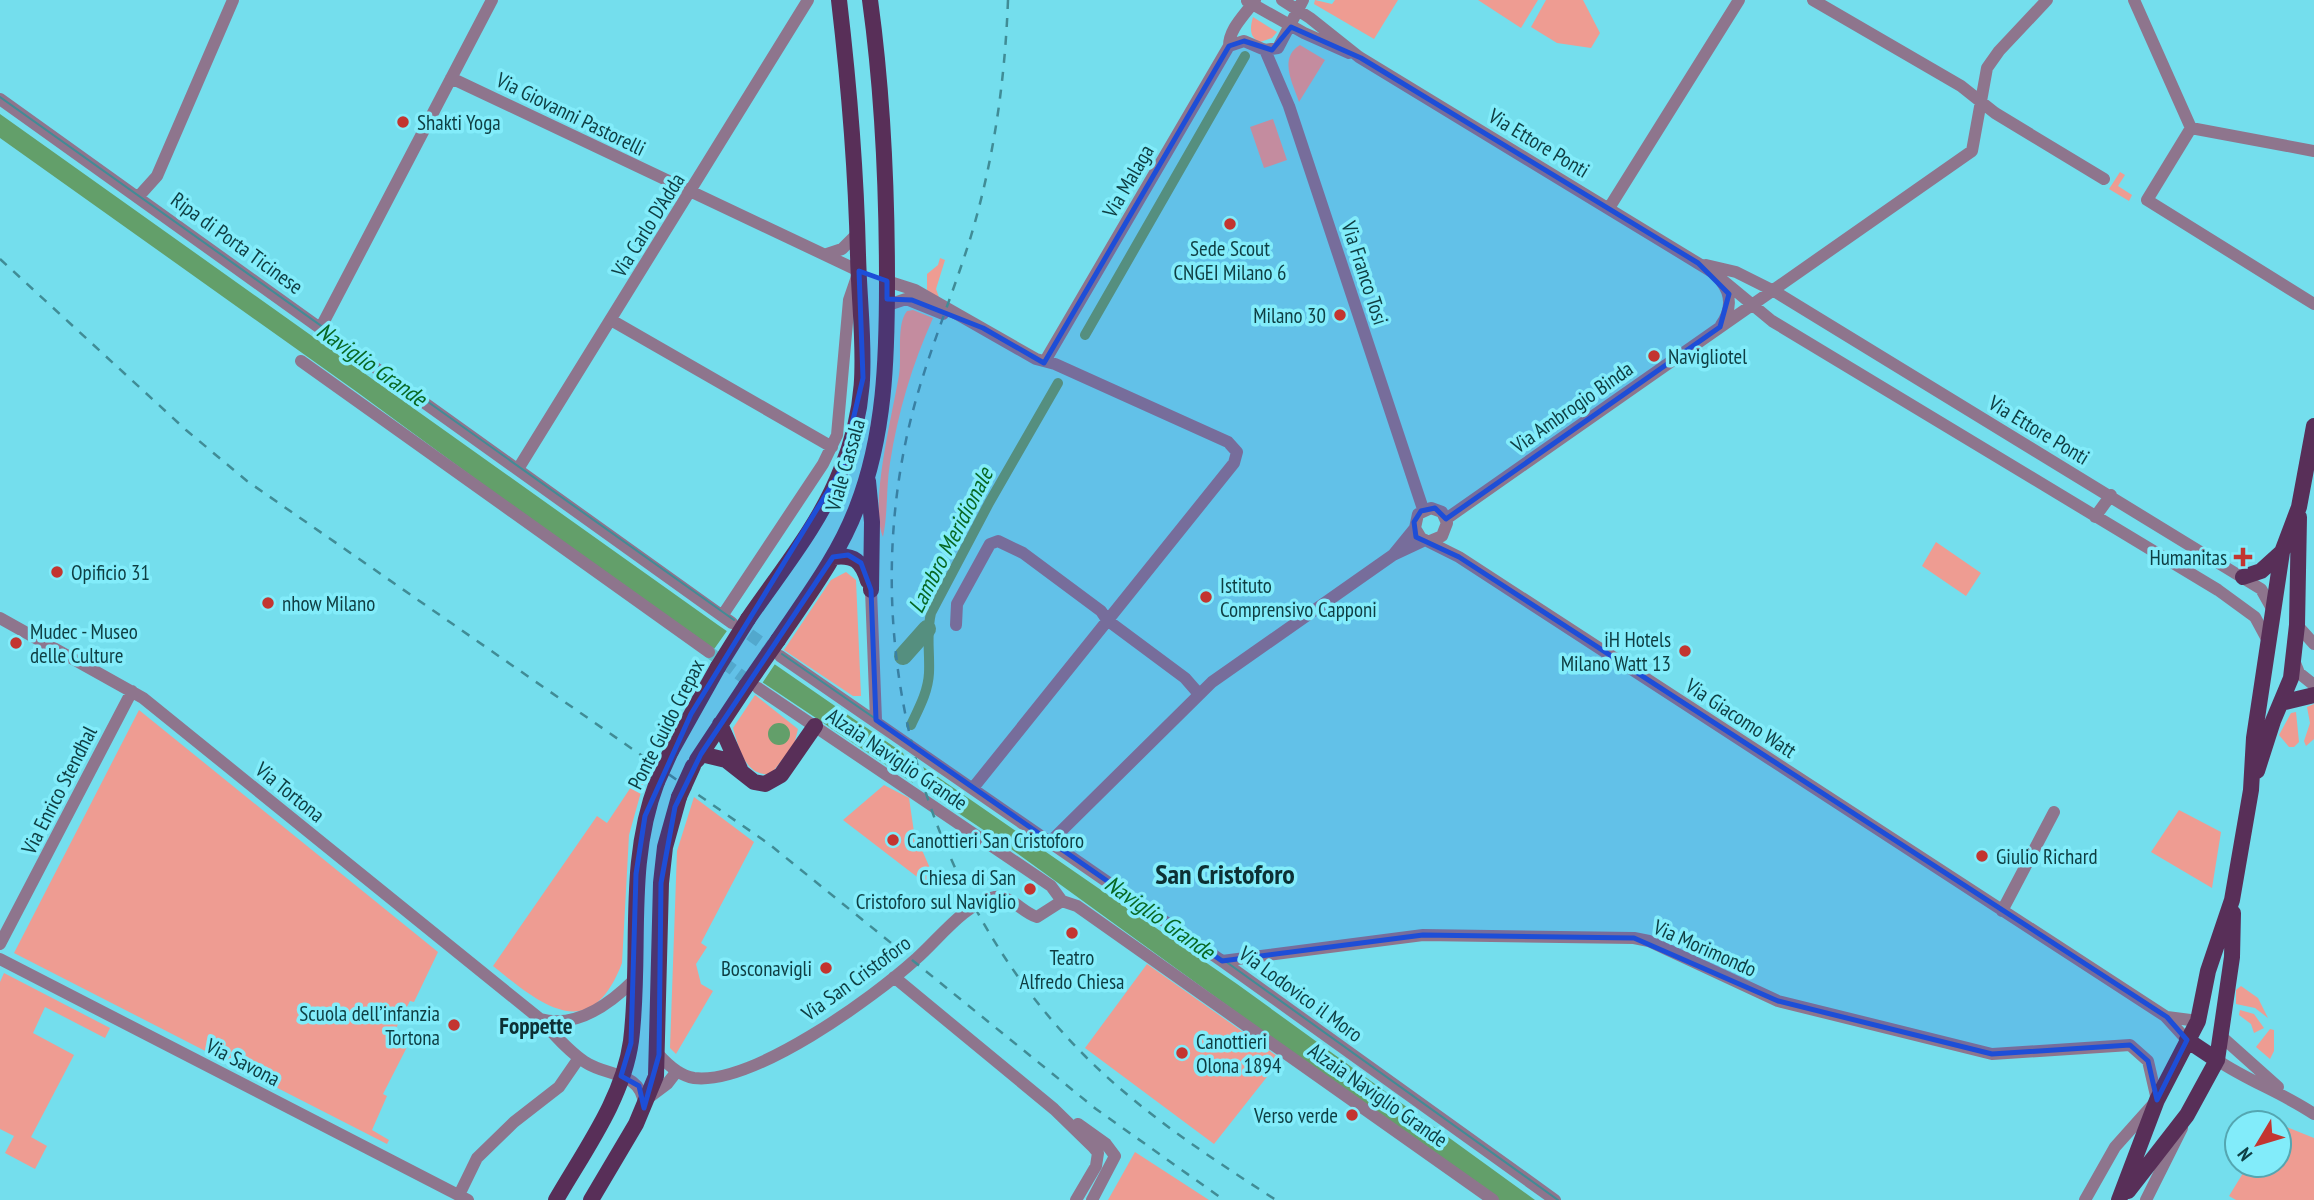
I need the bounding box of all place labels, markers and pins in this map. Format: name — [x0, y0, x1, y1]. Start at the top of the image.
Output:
place label: Shakti Yoga — [417, 109, 501, 136]
marker: Shakti Yoga — [395, 114, 411, 130]
marker: Sede Scout CNGEI Milano 6 — [1222, 216, 1238, 232]
place label: Sede Scout CNGEI Milano 6 — [1173, 235, 1287, 286]
place label: Milano 30 — [1253, 302, 1326, 329]
marker: Milano 30 — [1332, 307, 1348, 323]
place label: Navigliotel — [1668, 343, 1747, 370]
marker: Navigliotel — [1646, 348, 1662, 364]
place label: Humanitas — [2150, 544, 2227, 571]
marker: Humanitas — [2233, 547, 2253, 567]
place label: Opificio 31 — [71, 559, 150, 586]
marker: Opificio 31 — [49, 564, 65, 580]
place label: Istituto Comprensivo Capponi — [1220, 572, 1377, 623]
marker: Istituto Comprensivo Capponi — [1198, 589, 1214, 605]
place label: nhow Milano — [282, 590, 375, 617]
marker: nhow Milano — [260, 595, 276, 611]
place label: Mudec - Museo delle Culture — [30, 618, 138, 669]
place label: iH Hotels Milano Watt 13 — [1561, 626, 1671, 677]
marker: Mudec - Museo delle Culture — [8, 635, 24, 651]
marker: iH Hotels Milano Watt 13 — [1677, 643, 1693, 659]
place label: Canottieri San Cristoforo — [907, 827, 1084, 854]
marker: Canottieri San Cristoforo — [885, 832, 901, 848]
place label: Giulio Richard — [1996, 843, 2098, 870]
marker: Giulio Richard — [1974, 848, 1990, 864]
place label: Chiesa di San Cristoforo sul Naviglio — [856, 864, 1016, 915]
marker: Chiesa di San Cristoforo sul Naviglio — [1022, 881, 1038, 897]
marker: Teatro Alfredo Chiesa — [1064, 925, 1080, 941]
place label: Teatro Alfredo Chiesa — [1020, 944, 1124, 995]
place label: Bosconavigli — [721, 955, 812, 982]
marker: Bosconavigli — [818, 960, 834, 976]
place label: Scuola dell’infanzia Tortona — [299, 1000, 440, 1051]
marker: Scuola dell’infanzia Tortona — [446, 1017, 462, 1033]
place label: Canottieri Olona 1894 — [1196, 1028, 1282, 1079]
marker: Canottieri Olona 1894 — [1174, 1045, 1190, 1061]
place label: Verso verde — [1253, 1102, 1338, 1129]
marker: Verso verde — [1344, 1107, 1360, 1123]

